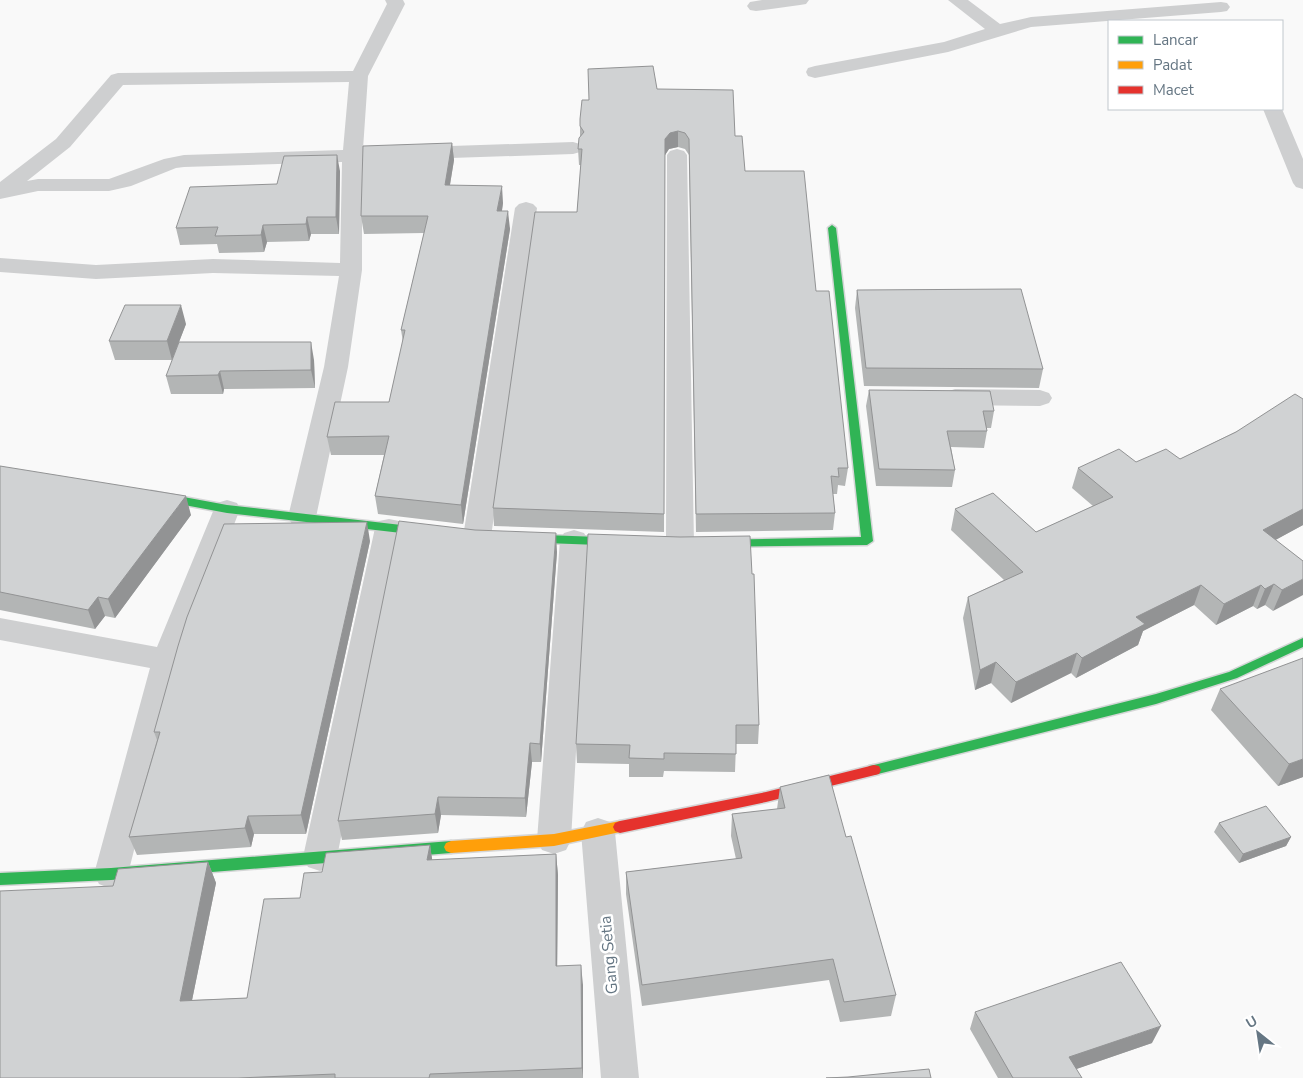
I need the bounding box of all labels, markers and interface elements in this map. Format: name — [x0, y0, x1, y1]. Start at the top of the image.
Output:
legend — [1108, 20, 1283, 110]
text: Lancar — [1153, 30, 1198, 50]
text: Padat — [1153, 55, 1193, 75]
text: Macet — [1153, 80, 1195, 100]
street label: Gang Setia — [595, 915, 623, 995]
north arrow — [1233, 1008, 1283, 1058]
text: U — [1243, 1011, 1261, 1033]

